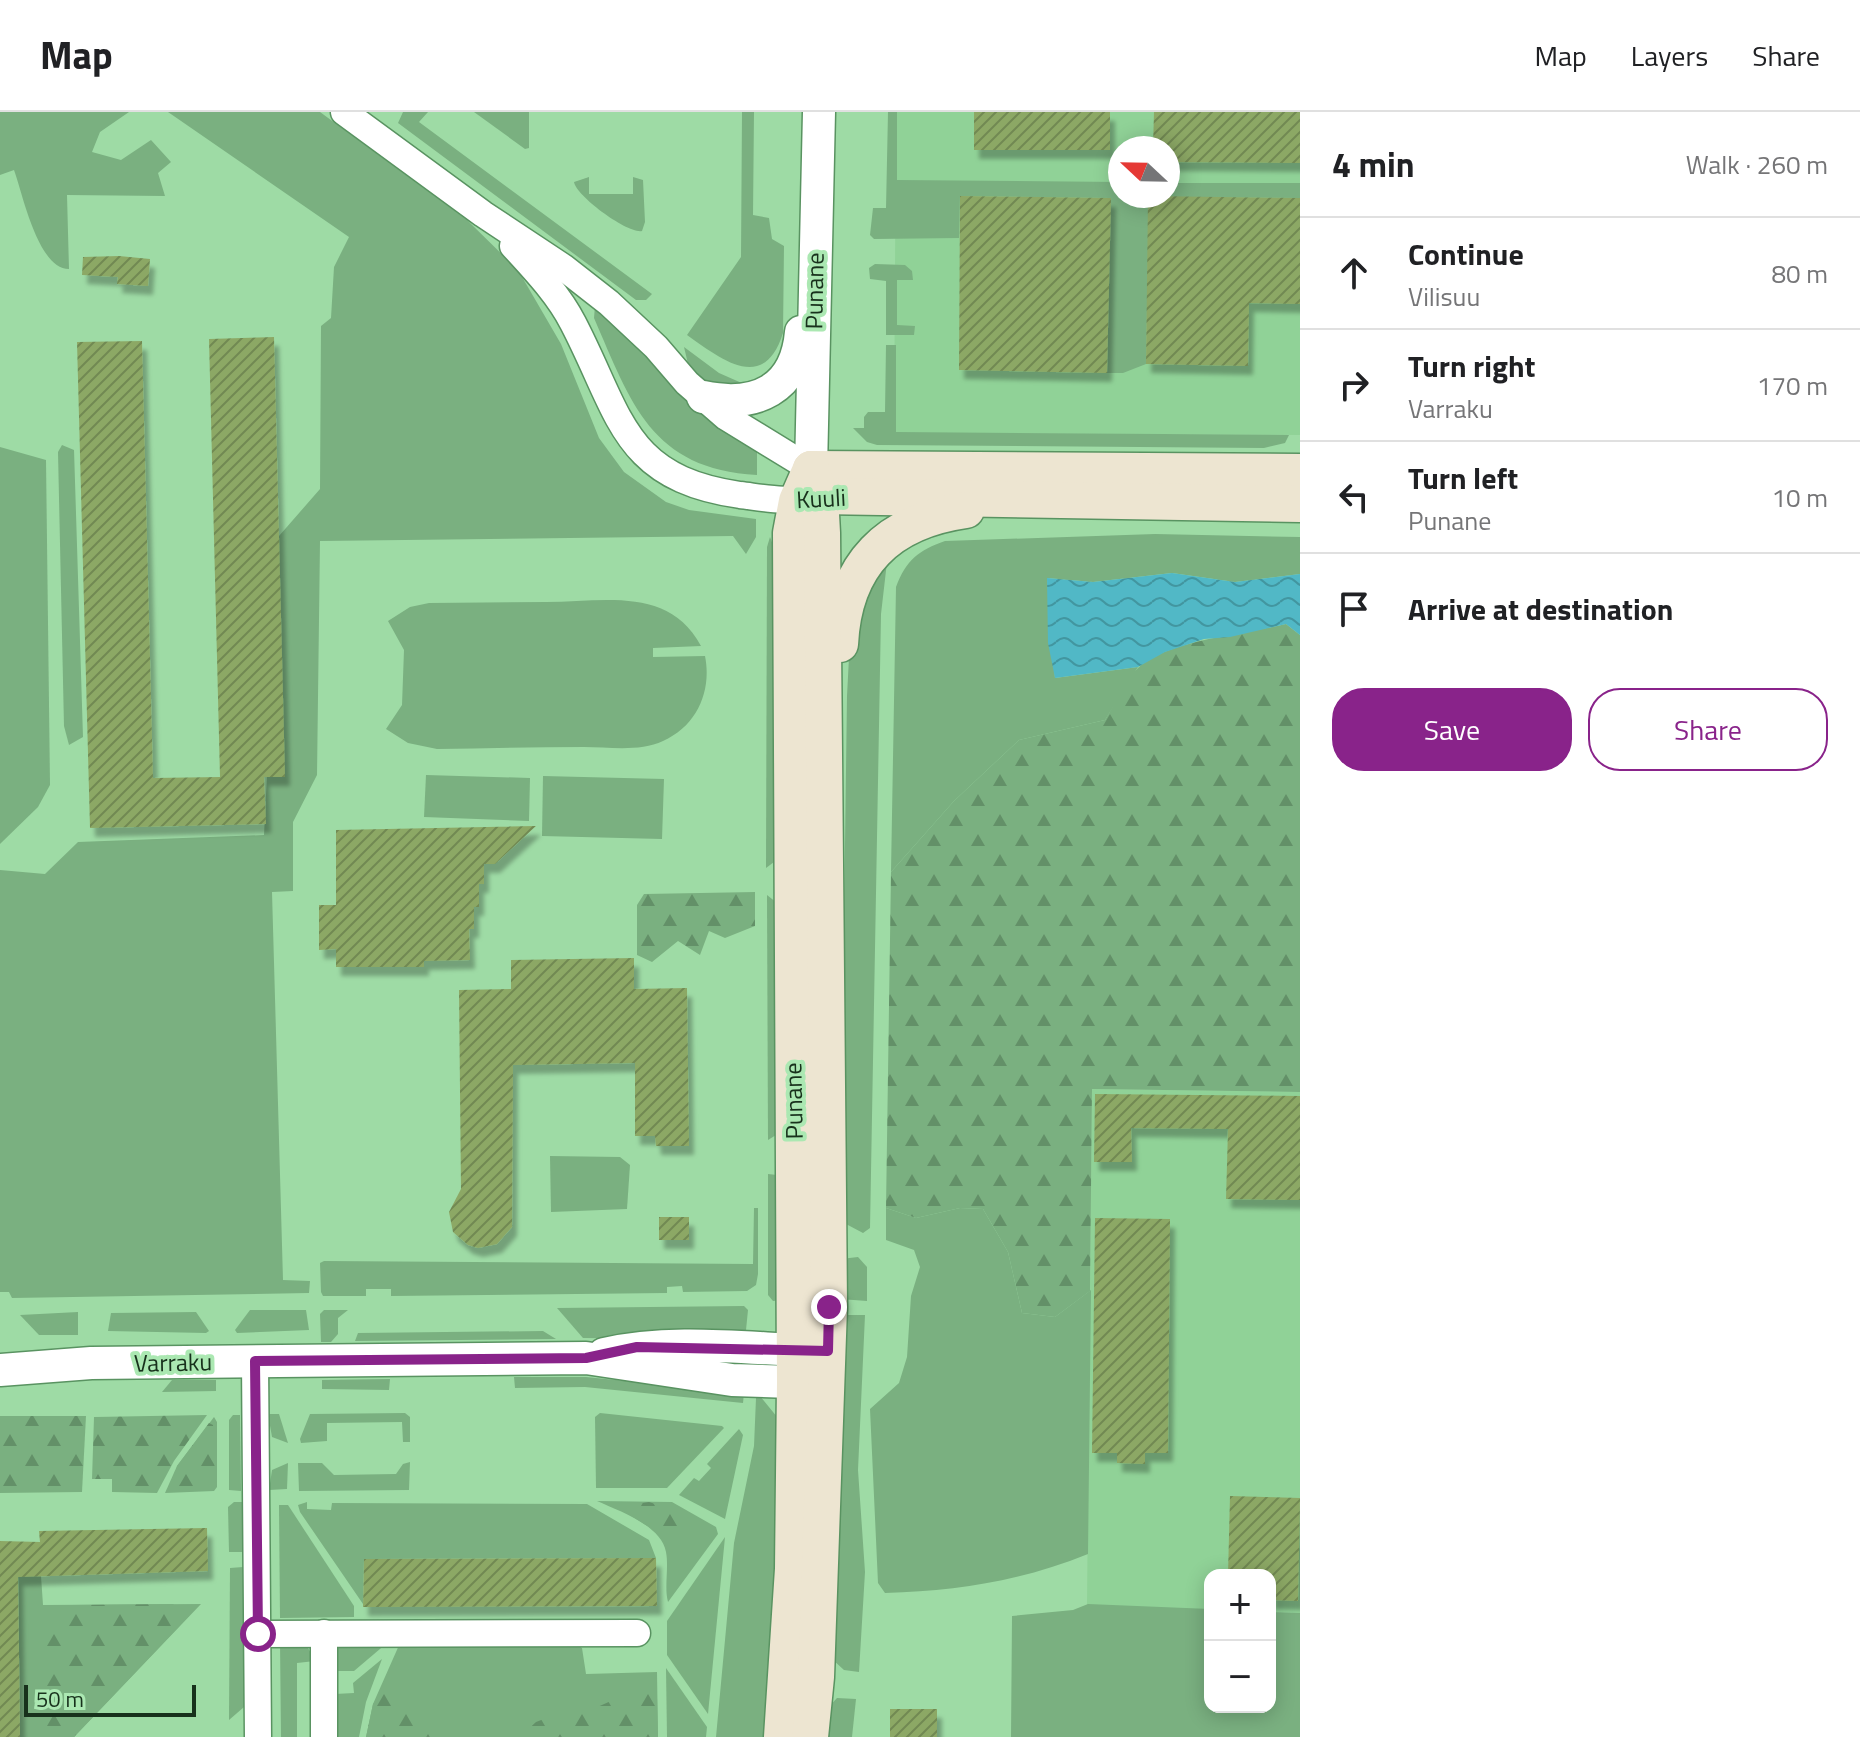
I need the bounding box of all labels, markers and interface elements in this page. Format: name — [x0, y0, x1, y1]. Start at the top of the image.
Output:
text: Map — [40, 26, 113, 84]
text: Map — [1534, 34, 1587, 77]
text: Layers — [1631, 34, 1708, 77]
text: Share — [1752, 34, 1820, 77]
north arrow — [1108, 136, 1180, 208]
text: 4 min — [1332, 138, 1415, 190]
text: Walk · 260 m — [1686, 145, 1828, 184]
text: Continue — [1408, 231, 1524, 277]
icon: ahead — [1332, 251, 1376, 295]
street label: Punane — [795, 252, 833, 330]
text: 80 m — [1771, 254, 1828, 293]
text: Vilisuu — [1408, 277, 1480, 316]
text: Turn right — [1408, 343, 1536, 389]
icon: right — [1332, 363, 1376, 407]
text: 170 m — [1757, 366, 1828, 405]
text: Varraku — [1408, 389, 1493, 428]
text: Turn left — [1408, 455, 1518, 501]
icon: left — [1332, 475, 1376, 519]
text: 10 m — [1771, 478, 1828, 517]
street label: Kuuli — [795, 479, 847, 517]
text: Punane — [1408, 501, 1491, 540]
text: Arrive at destination — [1408, 586, 1673, 632]
icon: arrive — [1332, 587, 1376, 631]
button: Save — [1332, 688, 1572, 771]
button: Share — [1588, 688, 1828, 771]
street label: Punane — [774, 1062, 812, 1140]
route end — [811, 1289, 847, 1325]
street label: Varraku — [134, 1343, 212, 1381]
map controls — [1204, 1569, 1276, 1713]
button: + — [1204, 1569, 1276, 1641]
route start — [240, 1616, 276, 1652]
button: − — [1204, 1641, 1276, 1713]
scale bar — [24, 1681, 196, 1717]
text: 50 m — [36, 1682, 84, 1716]

